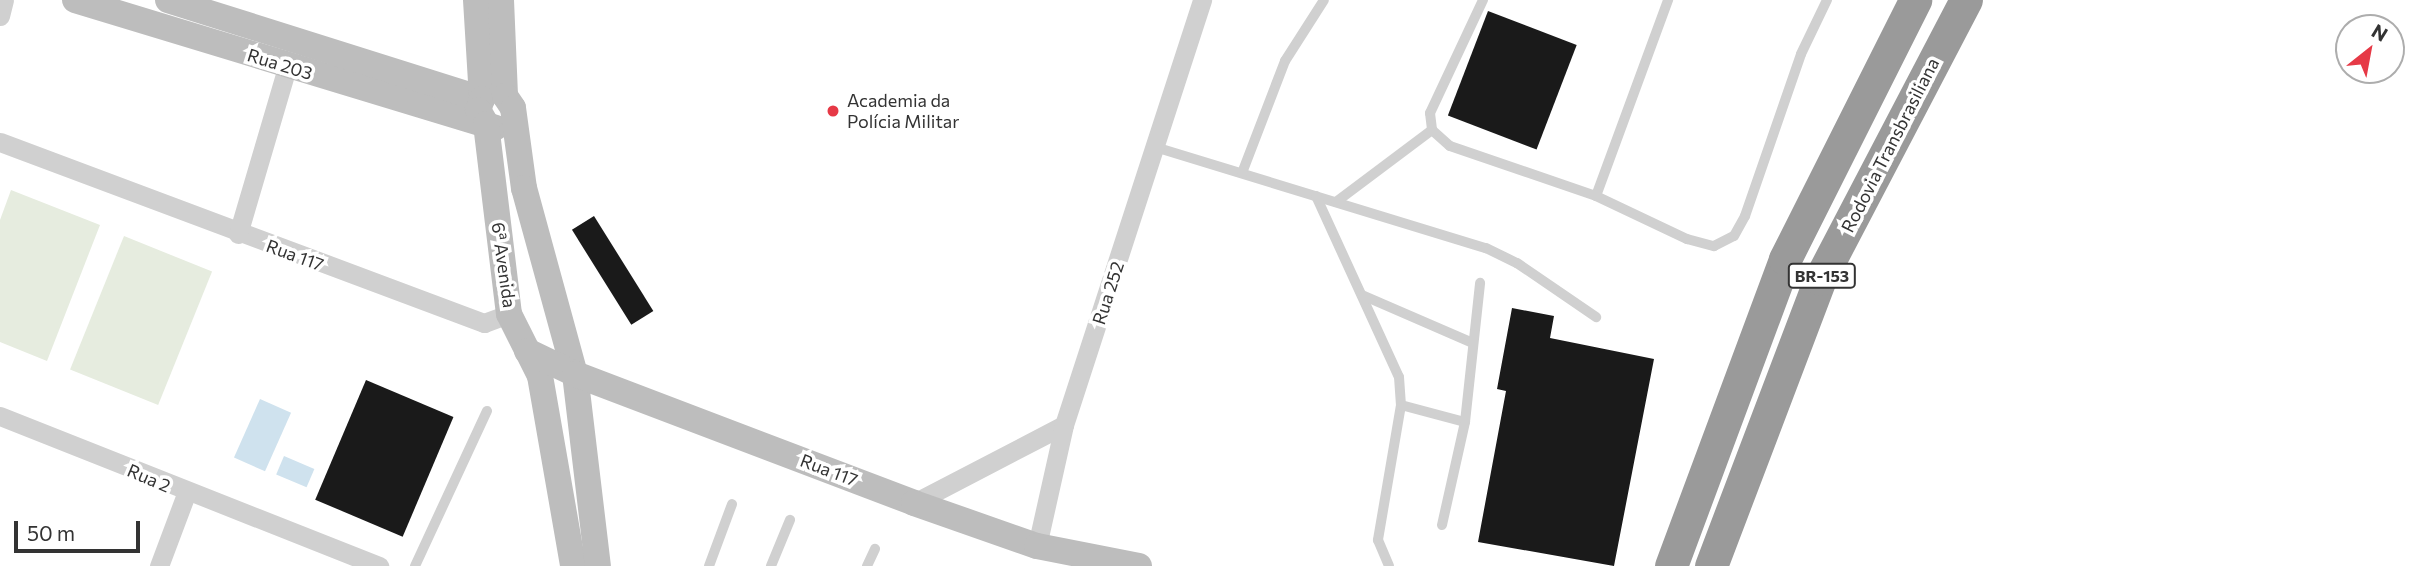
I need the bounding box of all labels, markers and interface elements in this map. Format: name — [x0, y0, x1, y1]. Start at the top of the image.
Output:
north arrow — [2335, 14, 2405, 84]
text: N — [2368, 19, 2392, 46]
street label: Rua 203 — [245, 44, 315, 84]
street label: Rodovia Transbrasiliana — [1837, 54, 1943, 236]
place label: Academia da Polícia Militar — [847, 90, 959, 132]
marker: Academia da Polícia Militar — [825, 103, 841, 119]
street label: 6ª Avenida — [487, 221, 521, 309]
street label: Rua 117 — [263, 235, 327, 275]
street label: Rua 252 — [1088, 259, 1128, 327]
road number: BR-153 — [1787, 264, 1857, 288]
street label: Rua 117 — [797, 449, 861, 491]
street label: Rua 2 — [124, 459, 174, 497]
scale bar — [18, 506, 144, 550]
text: 50 m — [27, 520, 75, 545]

